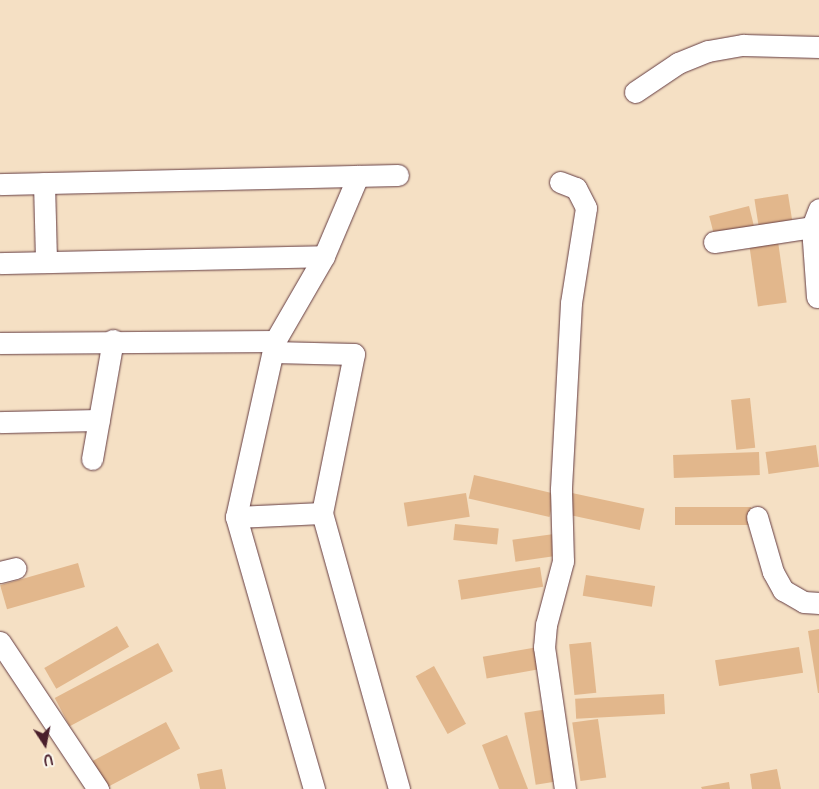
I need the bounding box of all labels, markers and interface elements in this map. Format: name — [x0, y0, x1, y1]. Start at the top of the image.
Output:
north arrow — [20, 719, 70, 769]
text: U — [42, 750, 54, 768]

